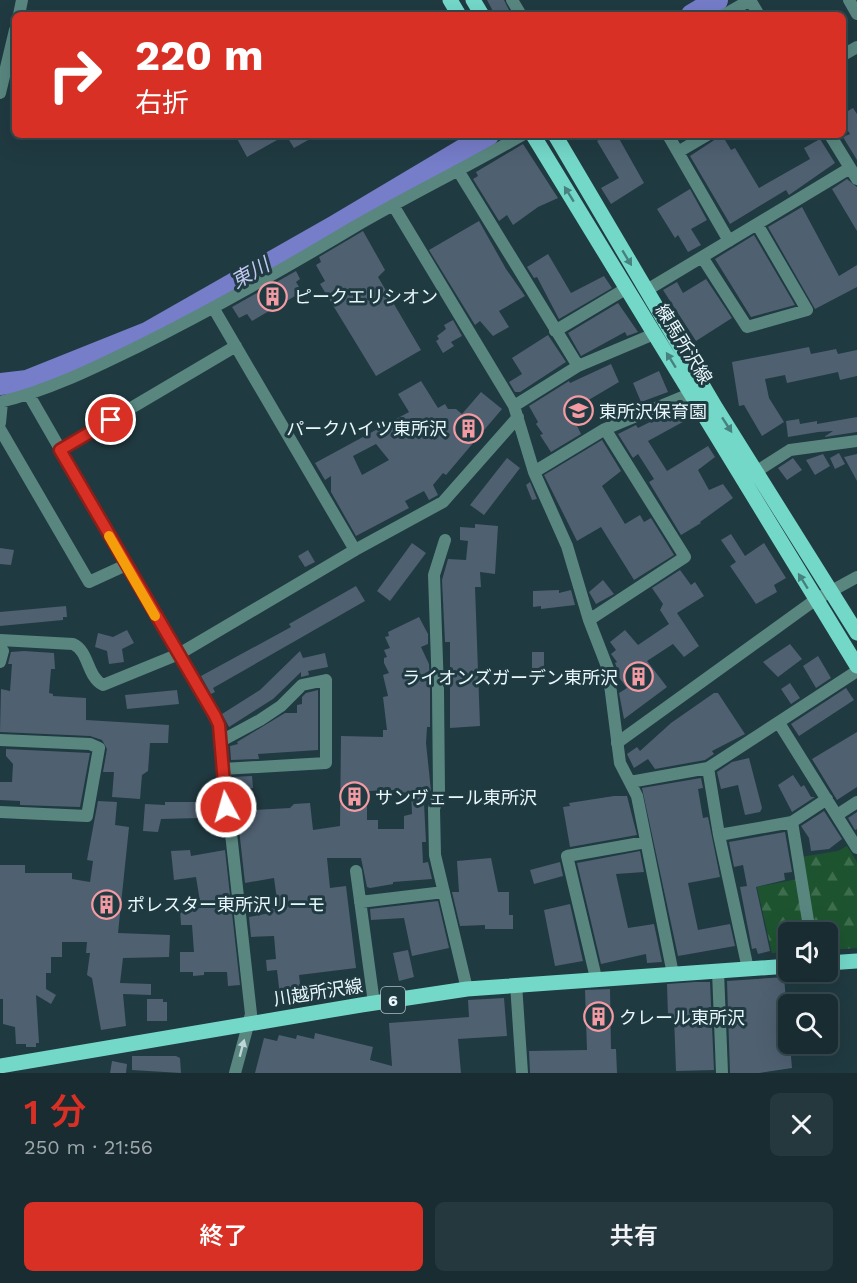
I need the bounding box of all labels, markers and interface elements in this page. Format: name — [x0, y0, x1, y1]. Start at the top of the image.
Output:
text: 220 m — [135, 31, 264, 80]
icon: right — [36, 36, 114, 114]
text: 右折 — [135, 87, 189, 119]
one-way arrow — [563, 186, 574, 202]
one-way arrow — [622, 250, 633, 266]
water label: 東川 — [227, 252, 275, 293]
building icon: ピークエリシオン — [257, 280, 289, 312]
place label: ピークエリシオン — [294, 286, 438, 307]
street label: 練馬所沢線 — [651, 300, 717, 388]
one-way arrow — [665, 352, 676, 368]
pin — [85, 394, 136, 445]
school or university icon: 東所沢保育園 — [562, 395, 594, 427]
place label: 東所沢保育園 — [599, 401, 707, 422]
icon: arrive — [94, 403, 127, 436]
building icon: パークハイツ東所沢 — [452, 412, 484, 444]
one-way arrow — [722, 417, 733, 434]
place label: パークハイツ東所沢 — [286, 418, 447, 439]
one-way arrow — [798, 573, 809, 589]
building icon: ライオンズガーデン東所沢 — [623, 661, 655, 693]
place label: ライオンズガーデン東所沢 — [402, 667, 618, 688]
position arrow — [194, 775, 258, 839]
building icon: サンヴェール東所沢 — [338, 781, 370, 813]
place label: サンヴェール東所沢 — [375, 787, 537, 808]
building icon: ポレスター東所沢リーモ — [90, 888, 122, 920]
place label: ポレスター東所沢リーモ — [127, 894, 325, 915]
map controls — [778, 922, 838, 1054]
button: sound — [778, 922, 838, 982]
street label: 川越所沢線 — [272, 975, 364, 1009]
road number: 6 — [381, 987, 405, 1013]
button: search — [778, 994, 838, 1054]
building icon: クレール東所沢 — [582, 1001, 614, 1033]
place label: クレール東所沢 — [619, 1007, 745, 1028]
one-way arrow — [238, 1039, 247, 1057]
text: 1 分 — [24, 1091, 86, 1133]
button: close — [770, 1093, 833, 1156]
text: 250 m · 21:56 — [24, 1135, 153, 1159]
button: 終了 — [24, 1202, 423, 1271]
button: 共有 — [435, 1202, 833, 1271]

